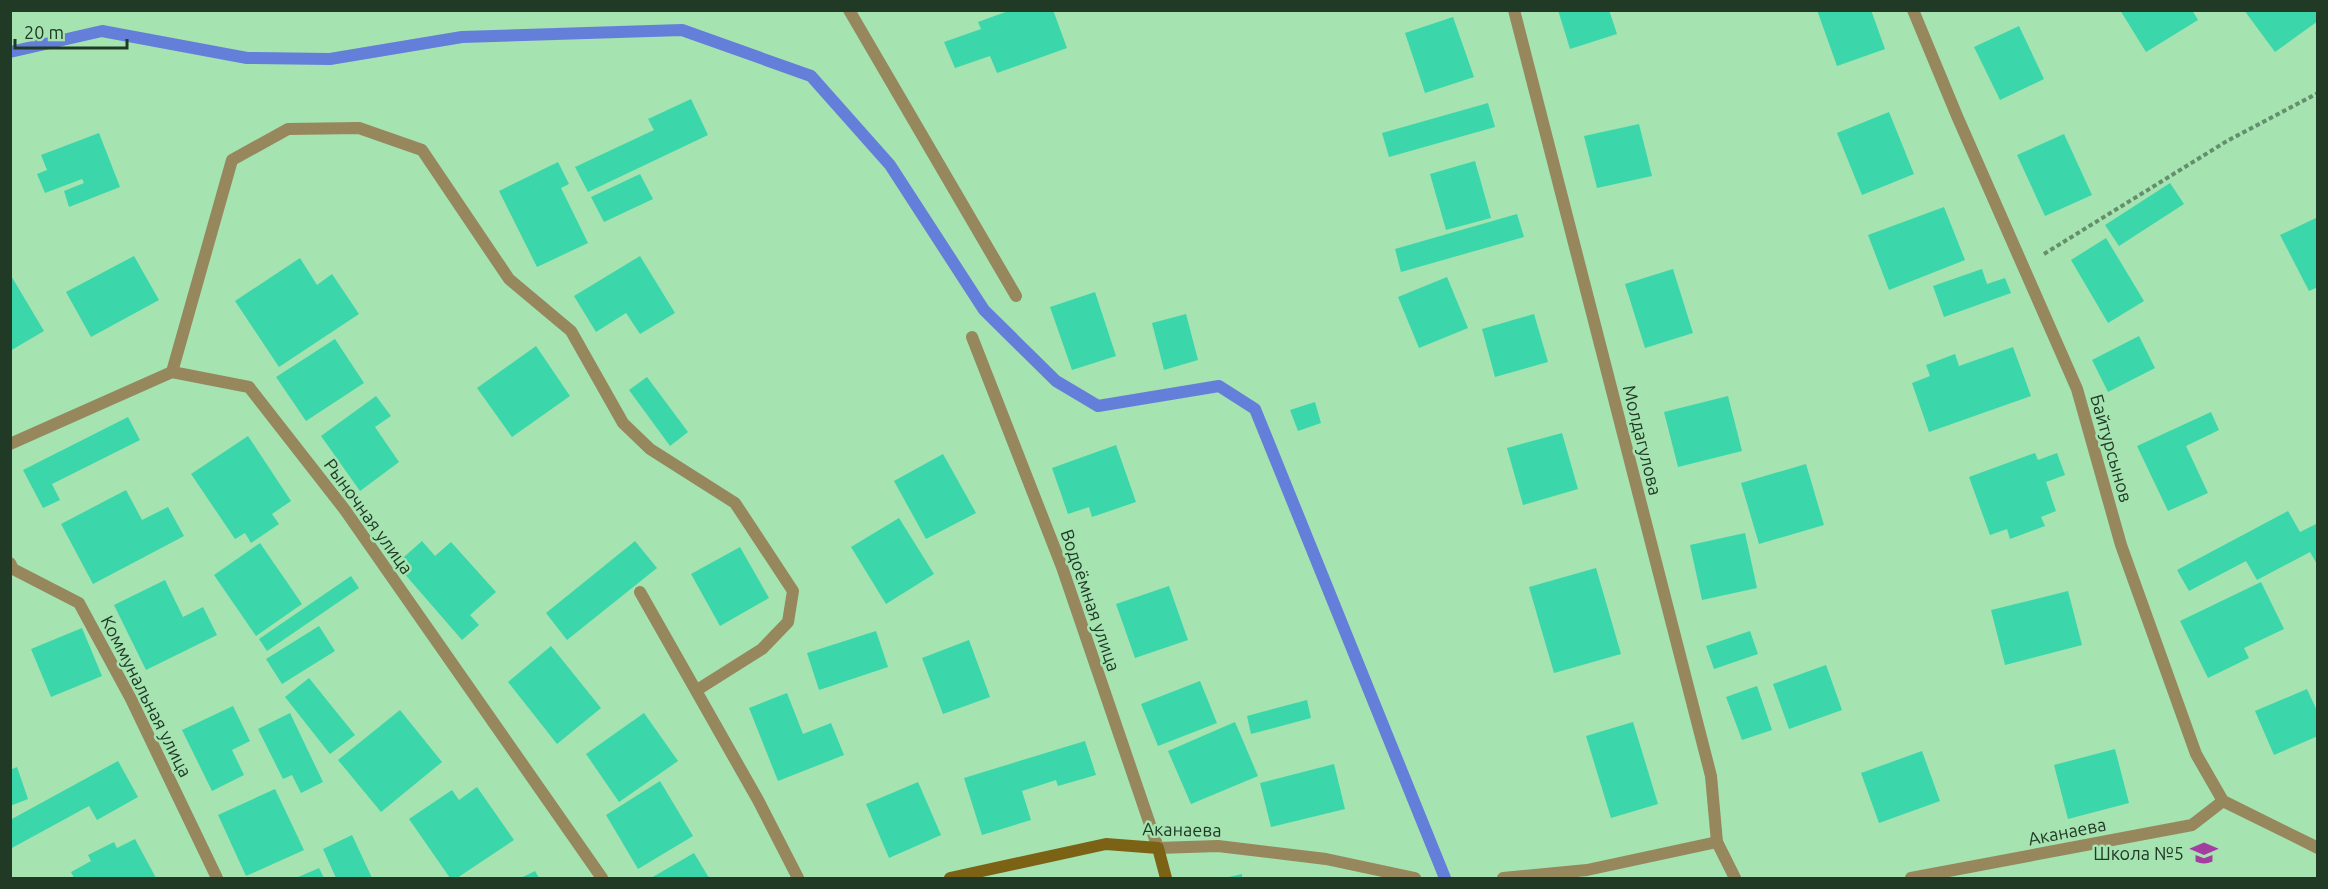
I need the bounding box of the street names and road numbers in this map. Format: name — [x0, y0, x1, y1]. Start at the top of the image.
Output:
street label: Молдагулова — [1620, 383, 1666, 497]
street label: Байтурсынов — [2087, 392, 2137, 504]
street label: Рыночная улица — [321, 455, 417, 577]
street label: Водоёмная улица — [1057, 526, 1125, 674]
street label: Коммунальная улица — [98, 612, 196, 780]
street label: Аканаева — [2026, 814, 2108, 848]
street label: Аканаева — [1142, 818, 1222, 840]

